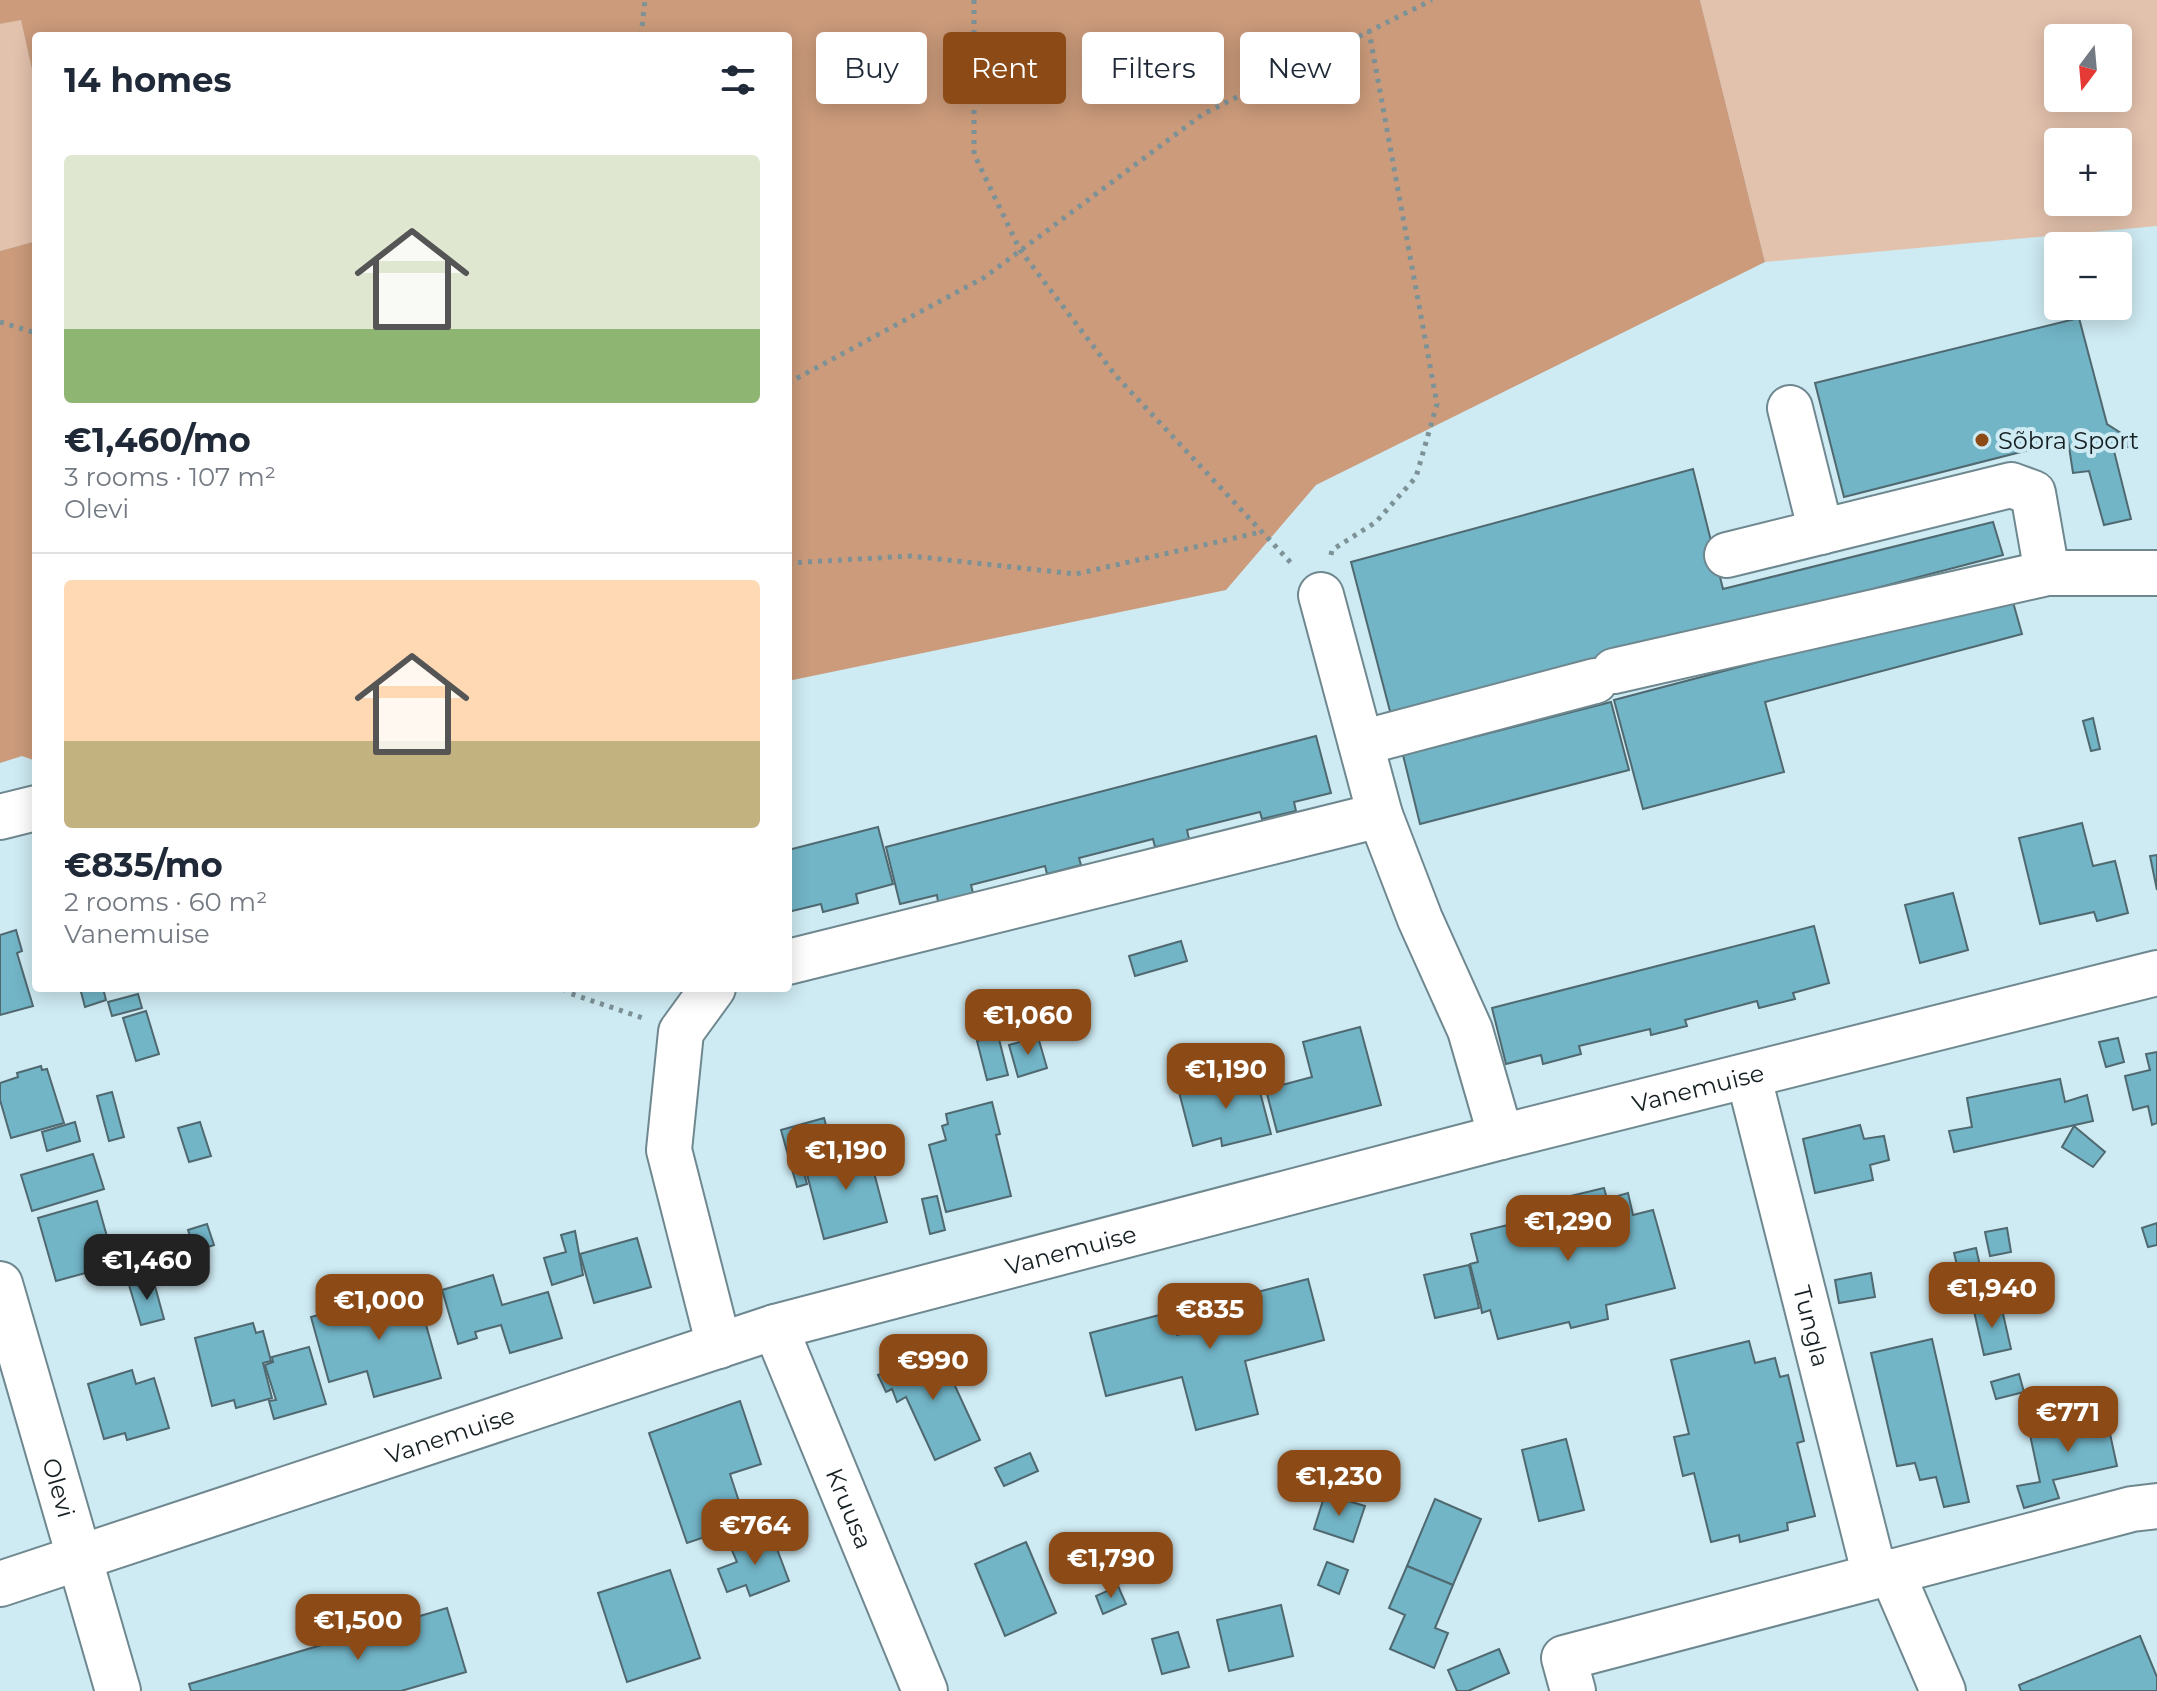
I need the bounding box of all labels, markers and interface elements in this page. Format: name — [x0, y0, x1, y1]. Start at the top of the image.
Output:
north arrow — [2044, 24, 2132, 112]
map controls — [2044, 24, 2132, 320]
chip: Buy — [816, 32, 927, 104]
chip: Rent — [943, 32, 1066, 104]
chip: Filters — [1082, 32, 1224, 104]
chip: New — [1240, 32, 1360, 104]
icon: filters — [716, 58, 760, 102]
text: 14 homes — [64, 59, 232, 101]
button: + — [2044, 128, 2132, 216]
icon: home — [340, 207, 484, 351]
button: − — [2044, 232, 2132, 320]
text: €1,460/mo — [64, 419, 251, 461]
place label: Sõbra Sport — [1998, 426, 2139, 455]
marker: Sõbra Sport — [1973, 431, 1991, 449]
text: 3 rooms · 107 m² — [64, 461, 276, 493]
text: Olevi — [64, 493, 129, 525]
icon: home — [340, 632, 484, 776]
text: €835/mo — [64, 844, 223, 886]
text: 2 rooms · 60 m² — [64, 886, 267, 918]
text: Vanemuise — [64, 918, 210, 950]
pin: €1,060 — [963, 989, 1093, 1057]
text: €1,060 — [983, 999, 1073, 1031]
pin: €1,190 — [1161, 1043, 1291, 1111]
text: €1,190 — [1185, 1053, 1267, 1085]
street label: Vanemuise — [1629, 1057, 1767, 1118]
pin: €1,190 — [781, 1124, 911, 1192]
text: €1,190 — [805, 1134, 887, 1166]
pin: €1,290 — [1503, 1195, 1633, 1263]
text: €1,290 — [1524, 1205, 1612, 1237]
street label: Vanemuise — [1002, 1219, 1139, 1281]
pin: €1,460 — [82, 1234, 212, 1302]
text: €1,460 — [102, 1244, 192, 1276]
pin: €1,940 — [1927, 1262, 2057, 1330]
text: €1,940 — [1947, 1272, 2037, 1304]
pin: €1,000 — [314, 1274, 444, 1342]
street label: Tungla — [1788, 1282, 1836, 1370]
pin: €835 — [1163, 1283, 1257, 1351]
text: €1,000 — [334, 1284, 424, 1316]
text: €835 — [1176, 1293, 1244, 1325]
pin: €990 — [886, 1334, 980, 1402]
text: €990 — [897, 1344, 969, 1376]
pin: €771 — [2021, 1386, 2115, 1454]
text: €771 — [2036, 1396, 2100, 1428]
street label: Vanemuise — [381, 1400, 518, 1470]
pin: €1,230 — [1274, 1450, 1404, 1518]
street label: Olevi — [37, 1455, 81, 1521]
text: €1,230 — [1296, 1460, 1383, 1492]
street label: Kruusa — [820, 1464, 879, 1553]
pin: €764 — [708, 1499, 802, 1567]
text: €764 — [719, 1509, 791, 1541]
pin: €1,790 — [1046, 1532, 1176, 1600]
text: €1,790 — [1067, 1542, 1155, 1574]
pin: €1,500 — [293, 1594, 423, 1662]
text: €1,500 — [313, 1604, 403, 1636]

